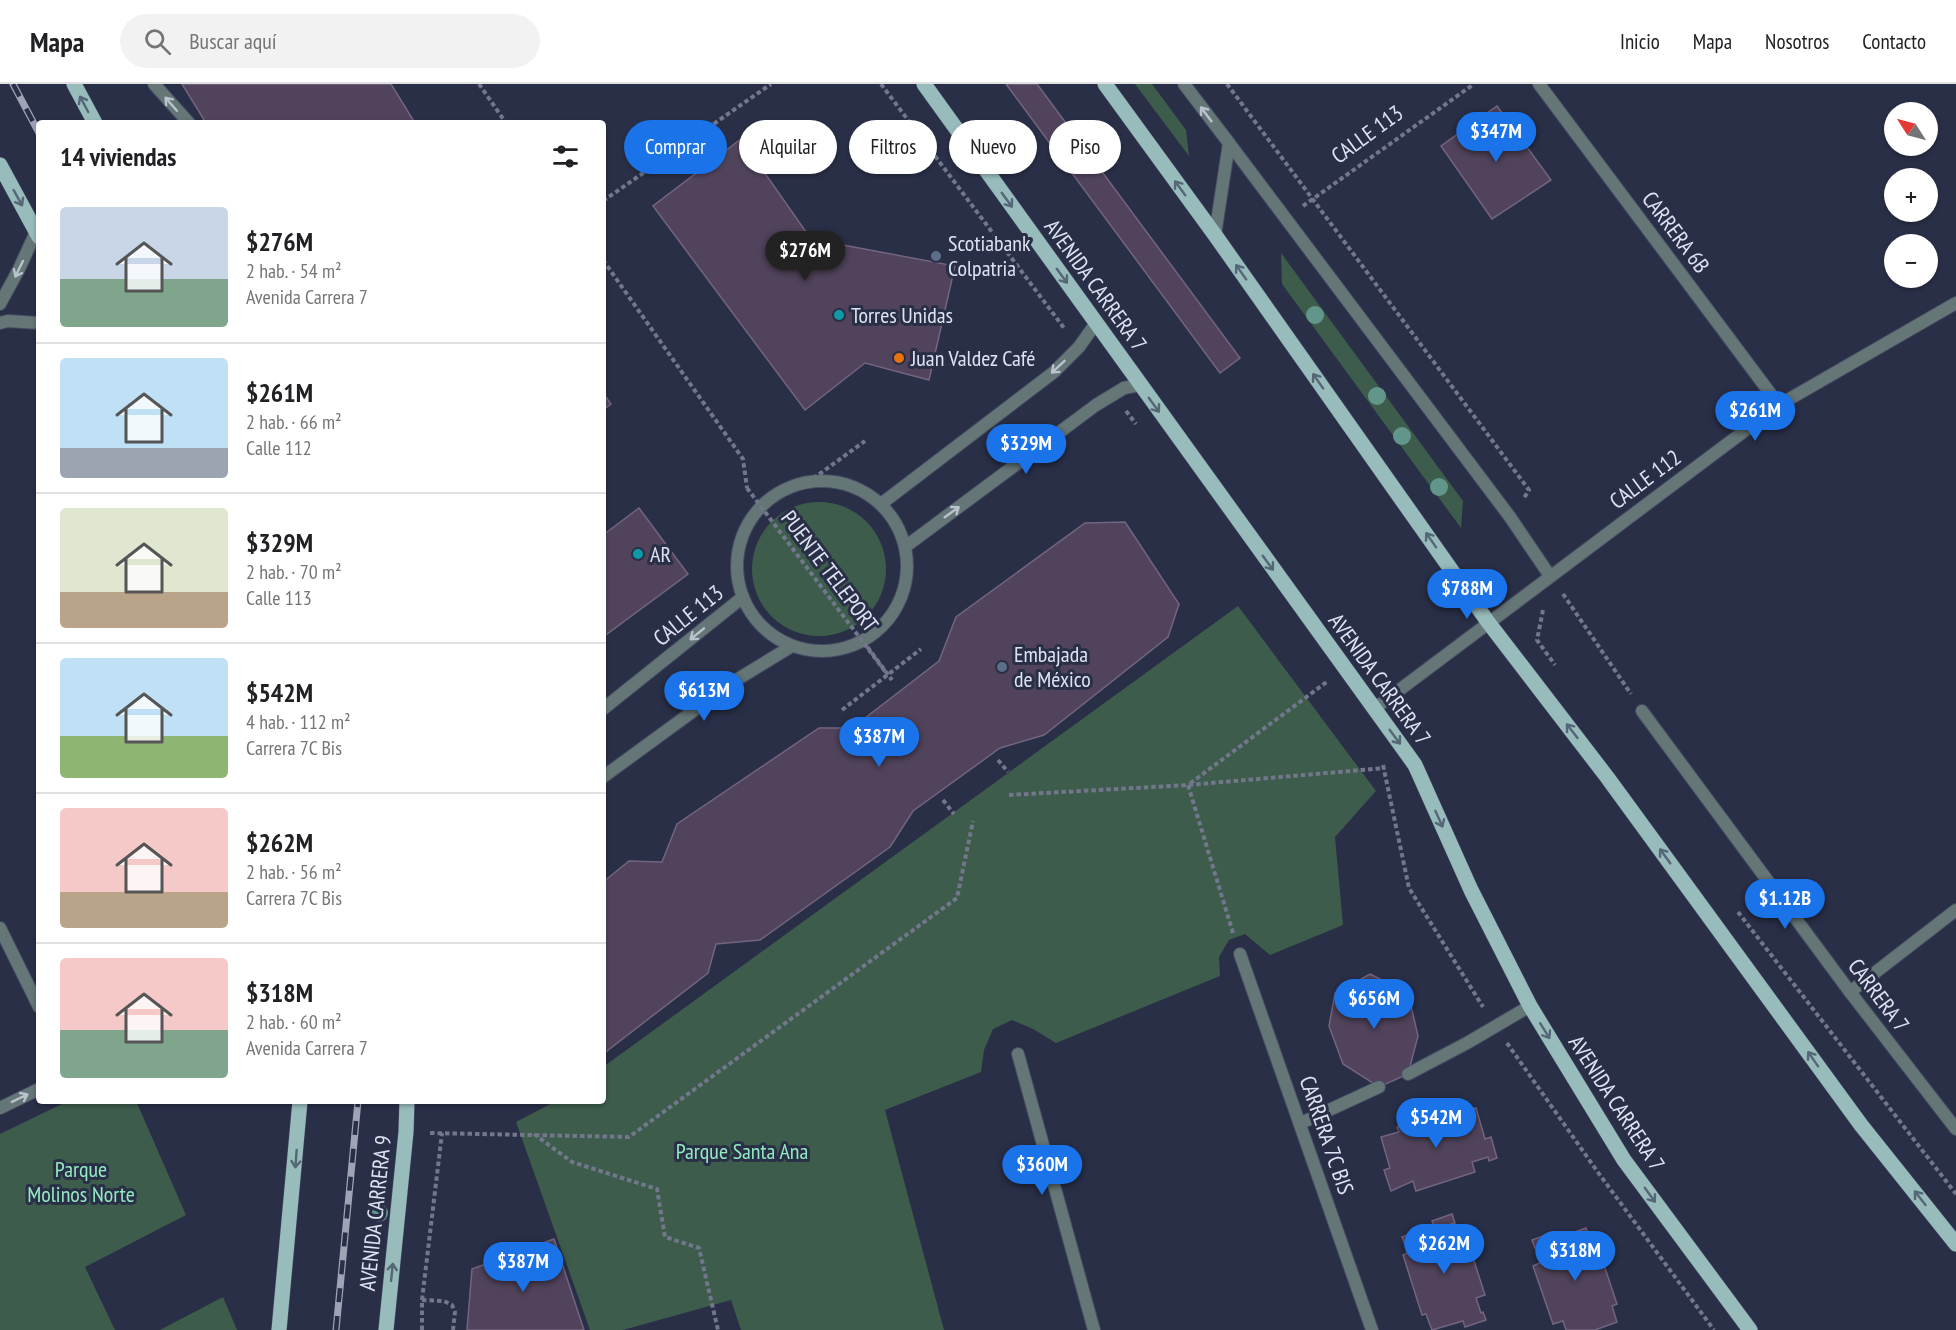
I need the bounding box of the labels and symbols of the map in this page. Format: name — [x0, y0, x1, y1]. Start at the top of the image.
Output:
one-way arrow — [78, 95, 89, 113]
one-way arrow — [165, 96, 179, 112]
street label: CALLE 113 — [1326, 99, 1408, 169]
north arrow — [1884, 102, 1938, 156]
one-way arrow — [1200, 106, 1213, 122]
pin: $347M — [1454, 112, 1538, 163]
one-way arrow — [1174, 180, 1186, 196]
street label: CARRERA 6B — [1636, 186, 1716, 278]
one-way arrow — [13, 189, 24, 207]
one-way arrow — [1001, 191, 1013, 207]
street label: AVENIDA CARRERA 7 — [1039, 214, 1153, 356]
place label: Scotiabank Colpatria — [948, 229, 1031, 282]
pin: $276M — [763, 231, 847, 282]
marker: Scotiabank Colpatria — [929, 249, 943, 263]
one-way arrow — [13, 259, 24, 277]
one-way arrow — [1235, 265, 1247, 281]
one-way arrow — [1056, 267, 1068, 283]
place label: Torres Unidas — [851, 301, 953, 329]
marker: Torres Unidas — [832, 308, 846, 322]
place label: Juan Valdez Café — [910, 344, 1035, 372]
marker: Juan Valdez Café — [892, 351, 906, 365]
one-way arrow — [1051, 360, 1066, 374]
one-way arrow — [1312, 374, 1324, 390]
pin: $261M — [1713, 391, 1797, 442]
one-way arrow — [1148, 397, 1161, 413]
pin: $329M — [984, 424, 1068, 475]
street label: CALLE 112 — [1604, 443, 1686, 515]
street label: PUENTE TELEPORT — [775, 505, 885, 637]
one-way arrow — [943, 506, 959, 518]
one-way arrow — [1424, 533, 1437, 549]
place label: AR — [650, 540, 671, 568]
marker: AR — [631, 547, 645, 561]
one-way arrow — [1262, 555, 1274, 571]
pin: $788M — [1425, 569, 1509, 620]
street label: CALLE 113 — [647, 578, 729, 652]
street label: AVENIDA CARRERA 7 — [1323, 608, 1437, 750]
one-way arrow — [690, 627, 705, 641]
place label: Embajada de México — [1014, 640, 1091, 693]
marker: Embajada de México — [995, 660, 1009, 674]
pin: $613M — [662, 671, 746, 722]
pin: $387M — [837, 717, 921, 768]
one-way arrow — [1565, 723, 1578, 739]
one-way arrow — [1388, 729, 1401, 745]
one-way arrow — [1434, 809, 1445, 827]
one-way arrow — [1659, 848, 1671, 864]
pin: $1.12B — [1736, 879, 1834, 930]
street label: CARRERA 7 — [1842, 953, 1916, 1037]
pin: $656M — [1332, 979, 1416, 1030]
one-way arrow — [1539, 1022, 1551, 1039]
street label: AVENIDA CARRERA 7 — [1563, 1030, 1671, 1176]
one-way arrow — [1807, 1051, 1819, 1068]
street label: CARRERA 7C BIS — [1294, 1072, 1360, 1198]
one-way arrow — [10, 1092, 28, 1104]
pin: $542M — [1394, 1098, 1478, 1149]
street label: AVENIDA CARRERA 9 — [353, 1134, 397, 1292]
park label: Parque Santa Ana — [676, 1137, 808, 1165]
pin: $360M — [1000, 1145, 1084, 1196]
one-way arrow — [290, 1149, 301, 1169]
park label: Parque Molinos Norte — [27, 1155, 135, 1208]
one-way arrow — [1644, 1186, 1656, 1202]
one-way arrow — [1913, 1190, 1926, 1206]
pin: $262M — [1402, 1224, 1486, 1275]
pin: $318M — [1533, 1231, 1617, 1282]
pin: $387M — [481, 1242, 565, 1293]
one-way arrow — [387, 1262, 398, 1282]

